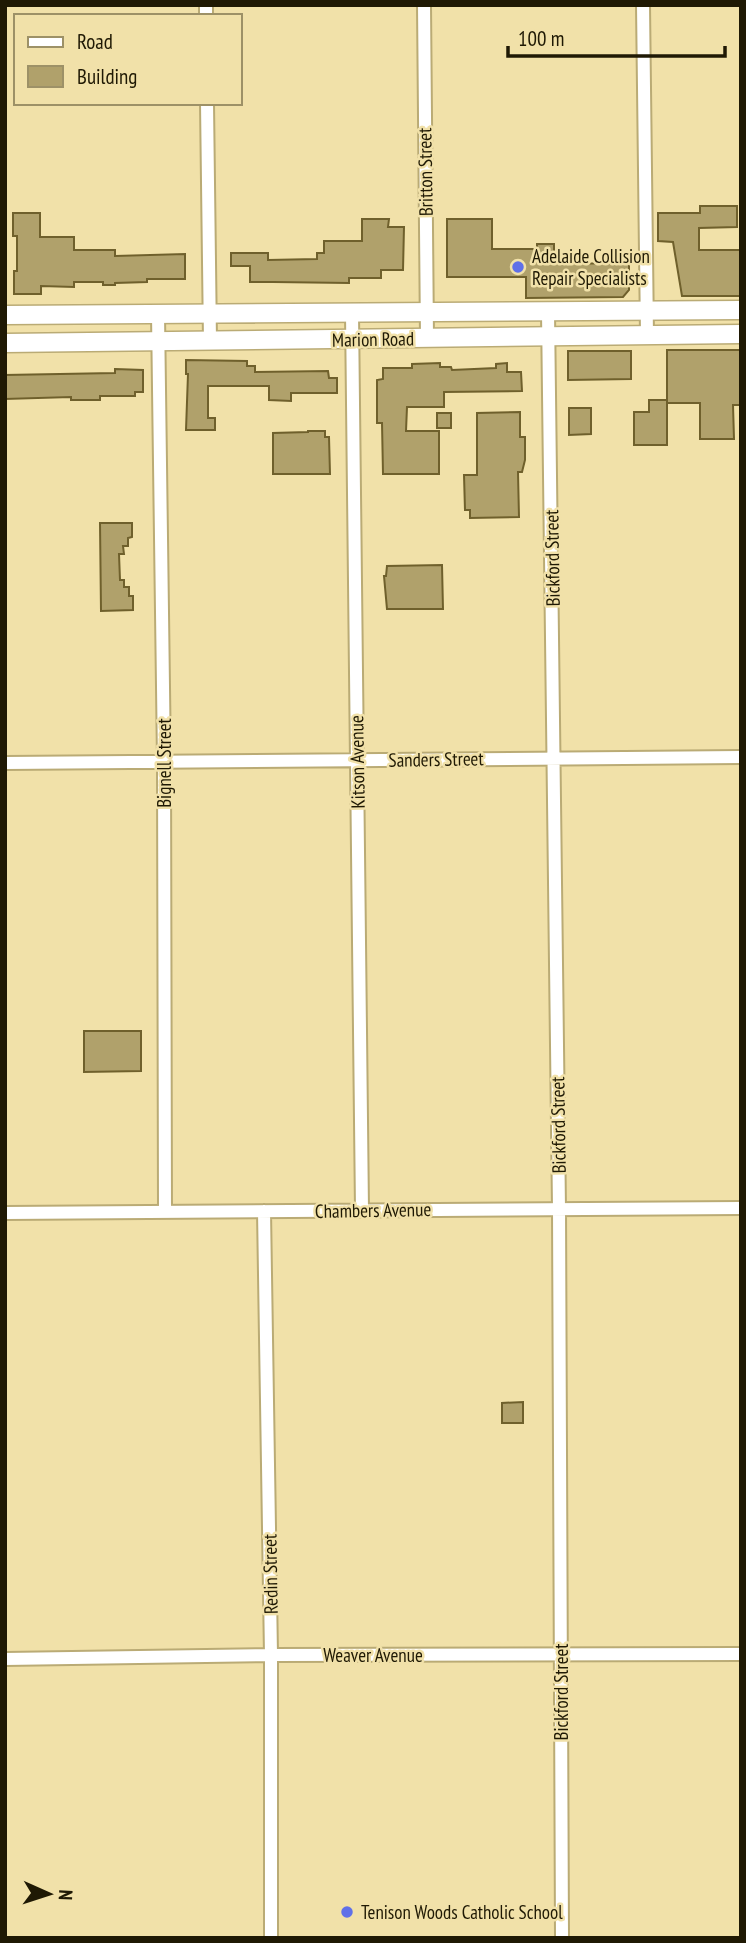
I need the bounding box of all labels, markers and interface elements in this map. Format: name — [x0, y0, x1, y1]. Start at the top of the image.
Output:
legend — [14, 14, 242, 105]
scale bar — [508, 14, 725, 58]
text: 100 m — [518, 25, 564, 52]
text: Road — [77, 28, 113, 55]
text: Building — [77, 63, 137, 90]
street label: Britton Street — [412, 127, 438, 216]
place label: Adelaide Collision Repair Specialists — [532, 244, 650, 290]
marker: Adelaide Collision Repair Specialists — [510, 259, 526, 275]
street label: Marion Road — [332, 326, 414, 352]
street label: Bickford Street — [539, 509, 565, 607]
street label: Kitson Avenue — [344, 715, 370, 809]
street label: Bignell Street — [152, 717, 176, 808]
street label: Sanders Street — [388, 746, 485, 772]
street label: Bickford Street — [545, 1076, 571, 1174]
street label: Chambers Avenue — [315, 1197, 432, 1223]
street label: Redin Street — [257, 1533, 283, 1614]
street label: Weaver Avenue — [323, 1643, 423, 1667]
street label: Bickford Street — [549, 1643, 573, 1740]
north arrow — [14, 1859, 84, 1929]
text: N — [54, 1889, 78, 1901]
place label: Tenison Woods Catholic School — [361, 1900, 563, 1924]
marker: Tenison Woods Catholic School — [339, 1904, 355, 1920]

